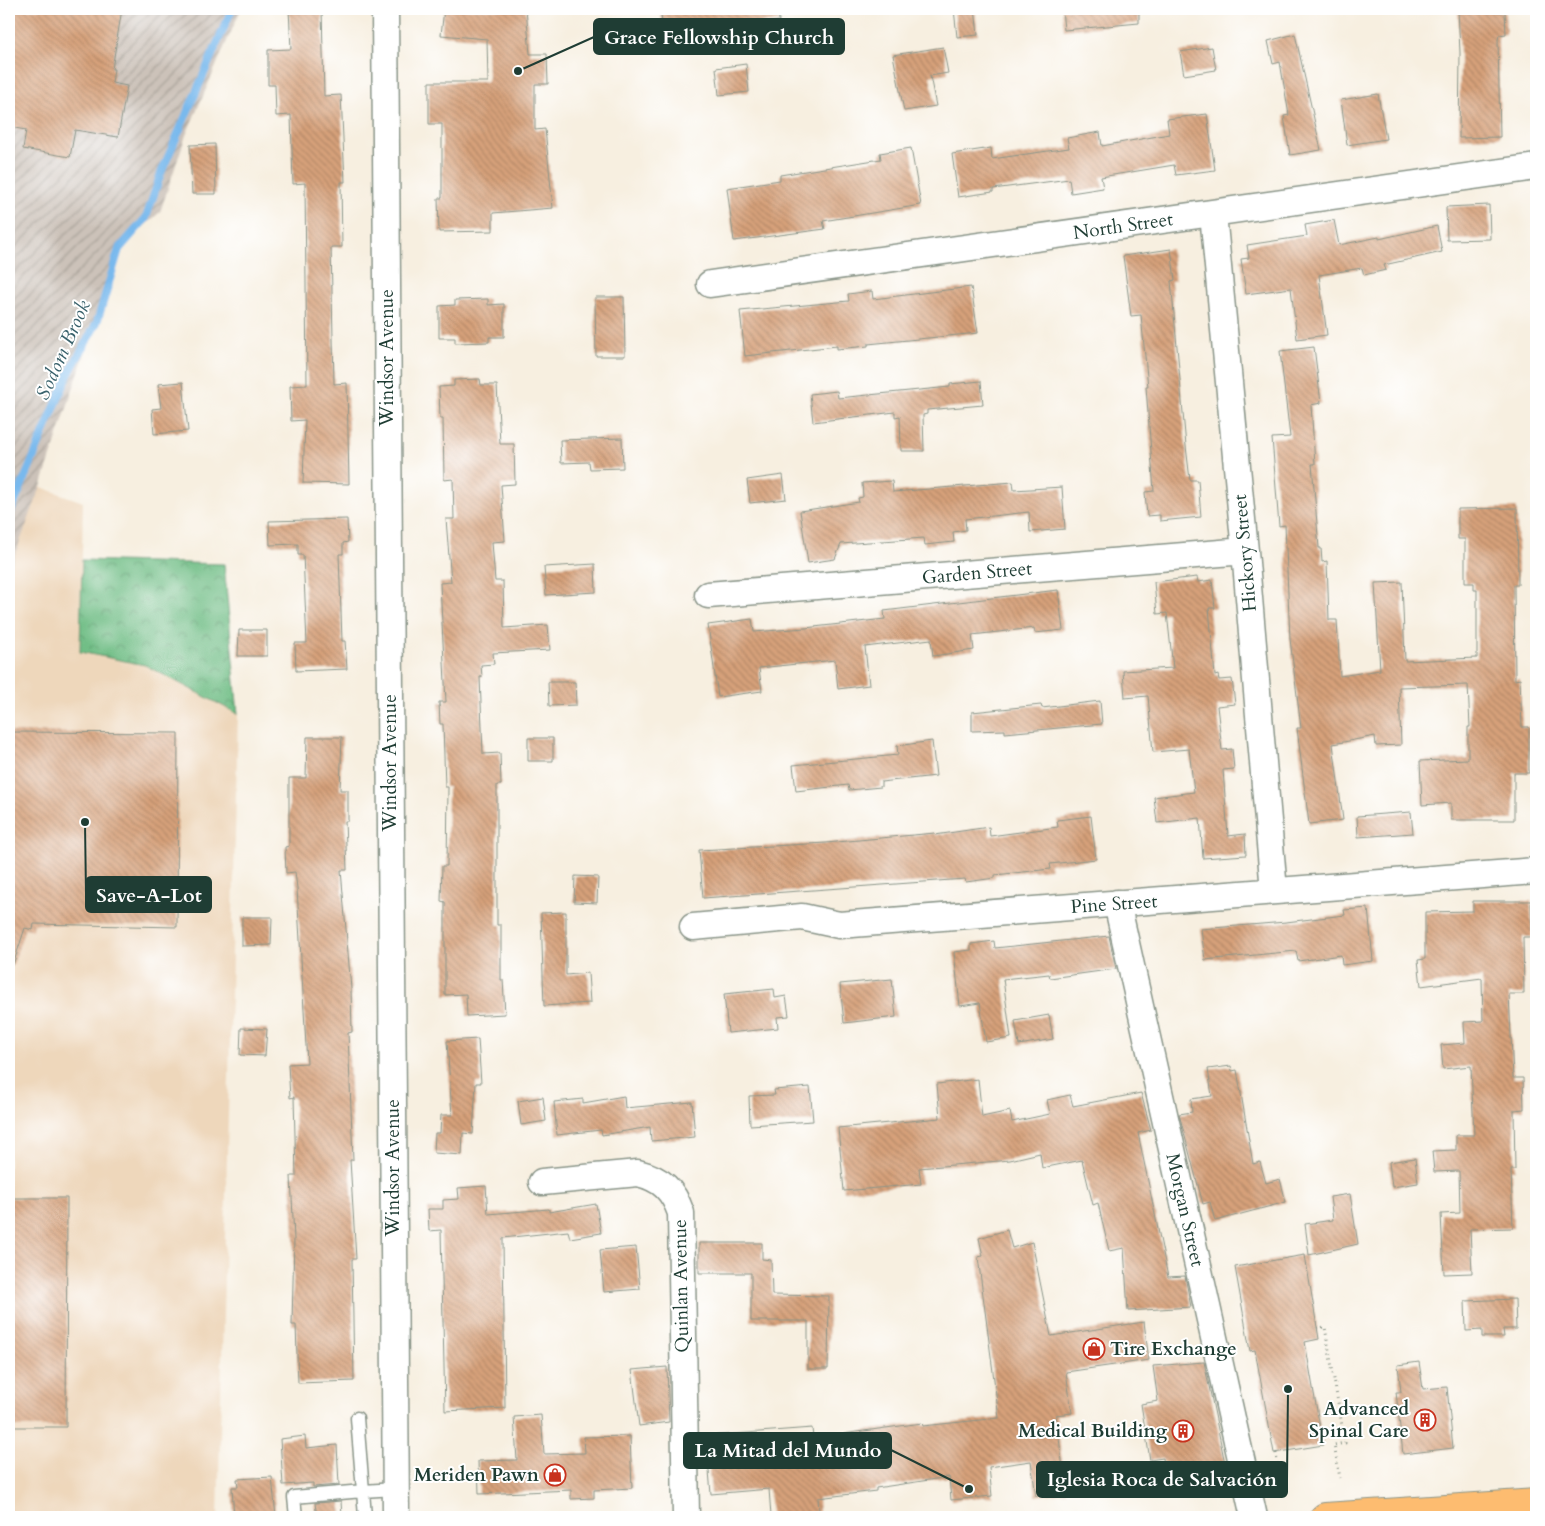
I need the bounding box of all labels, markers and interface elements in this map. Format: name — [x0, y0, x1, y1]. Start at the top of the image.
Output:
callout: Grace Fellowship Church — [594, 19, 844, 54]
text: Grace Fellowship Church — [604, 24, 835, 51]
street label: North Street — [1071, 206, 1175, 246]
street label: Windsor Avenue — [374, 289, 400, 428]
water label: Sodom Brook — [29, 296, 97, 404]
street label: Hickory Street — [1227, 493, 1263, 613]
street label: Garden Street — [921, 555, 1033, 591]
street label: Windsor Avenue — [377, 694, 403, 833]
callout: Save-A-Lot — [86, 877, 211, 912]
text: Save-A-Lot — [96, 882, 202, 909]
street label: Pine Street — [1070, 888, 1158, 920]
street label: Windsor Avenue — [380, 1099, 406, 1238]
street label: Morgan Street — [1159, 1151, 1211, 1269]
street label: Quinlan Avenue — [667, 1219, 695, 1353]
place label: Tire Exchange — [1110, 1336, 1237, 1362]
shop icon: Tire Exchange — [1082, 1337, 1106, 1361]
place label: Advanced Spinal Care — [1309, 1396, 1409, 1444]
building icon: Advanced Spinal Care — [1413, 1408, 1437, 1432]
place label: Medical Building — [1018, 1418, 1168, 1444]
building icon: Medical Building — [1171, 1419, 1195, 1443]
callout: La Mitad del Mundo — [684, 1433, 891, 1468]
text: La Mitad del Mundo — [694, 1437, 882, 1464]
place label: Meriden Pawn — [414, 1462, 540, 1488]
callout: Iglesia Roca de Salvación — [1037, 1462, 1287, 1497]
shop icon: Meriden Pawn — [543, 1463, 567, 1487]
text: Iglesia Roca de Salvación — [1047, 1466, 1277, 1493]

